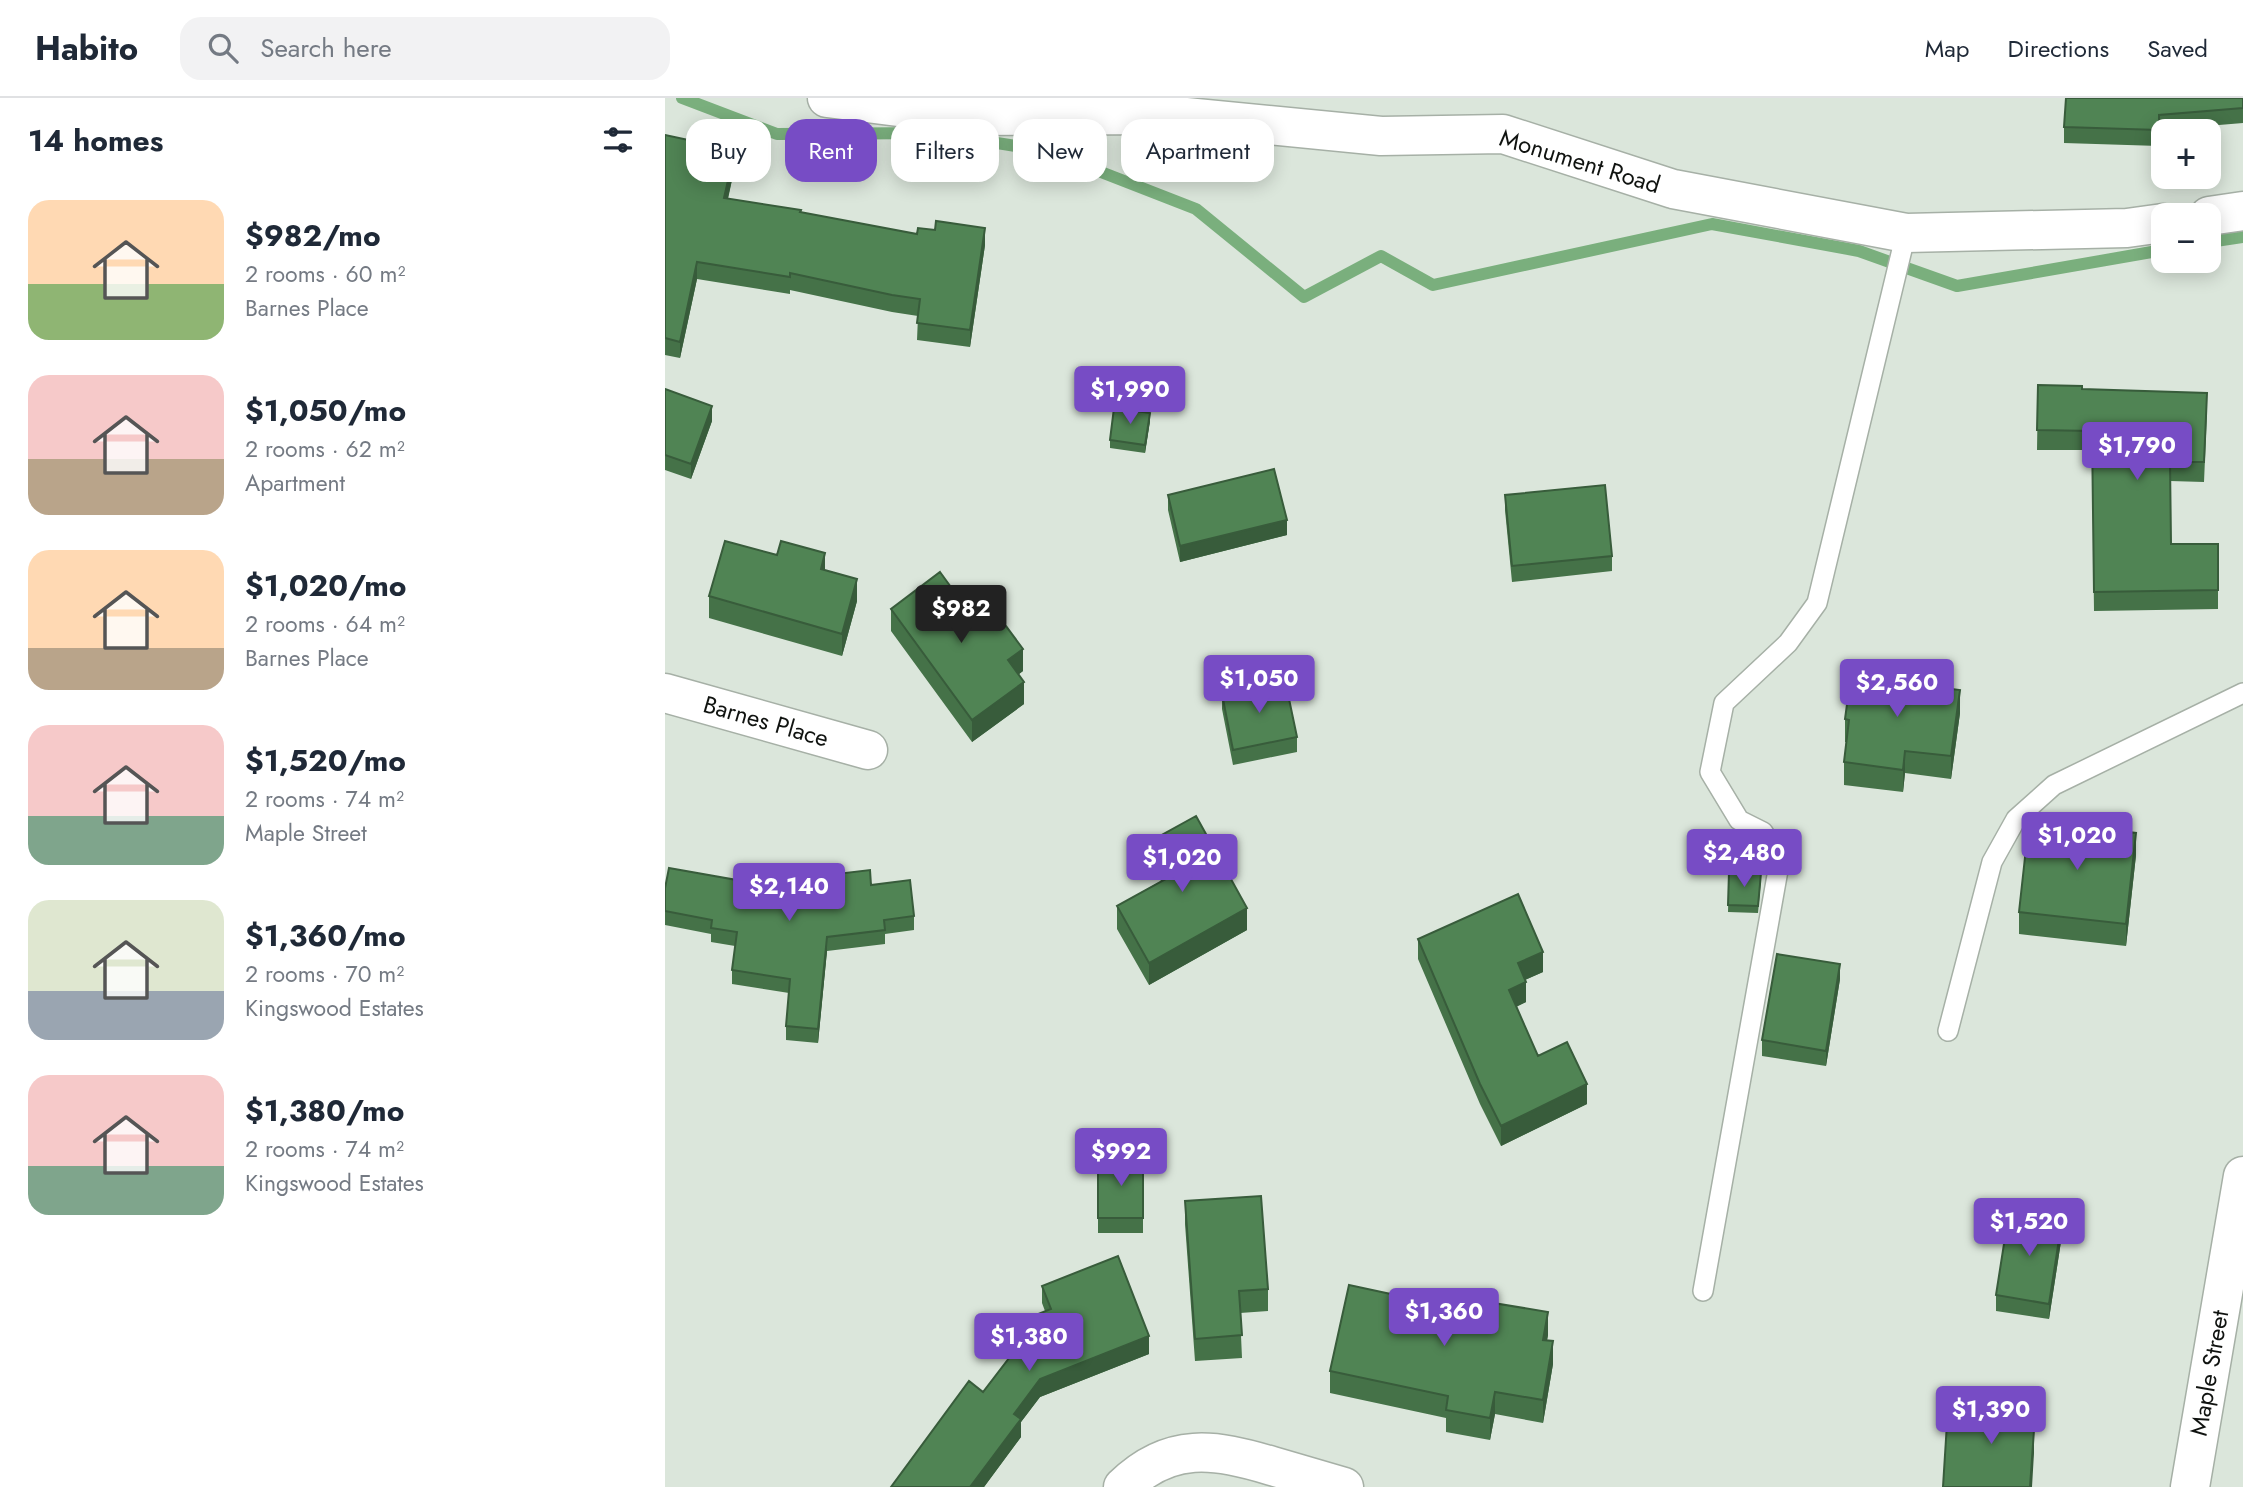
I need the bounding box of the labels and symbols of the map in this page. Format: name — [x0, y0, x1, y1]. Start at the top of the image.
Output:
street label: Monument Road — [1495, 120, 1665, 202]
pin: $1,990 — [1073, 366, 1187, 426]
pin: $1,790 — [2080, 422, 2194, 482]
pin: $982 — [920, 586, 1002, 645]
pin: $1,050 — [1202, 656, 1316, 715]
pin: $2,560 — [1840, 660, 1954, 719]
street label: Barnes Place — [699, 686, 833, 756]
pin: $1,020 — [2020, 812, 2134, 872]
pin: $2,480 — [1687, 830, 1801, 889]
pin: $1,020 — [1125, 834, 1239, 894]
pin: $2,140 — [732, 864, 846, 923]
pin: $992 — [1080, 1128, 1162, 1188]
pin: $1,520 — [1972, 1198, 2086, 1258]
pin: $1,360 — [1387, 1288, 1501, 1348]
street label: Maple Street — [2181, 1307, 2237, 1439]
pin: $1,380 — [972, 1314, 1086, 1373]
pin: $1,390 — [1934, 1386, 2048, 1446]

